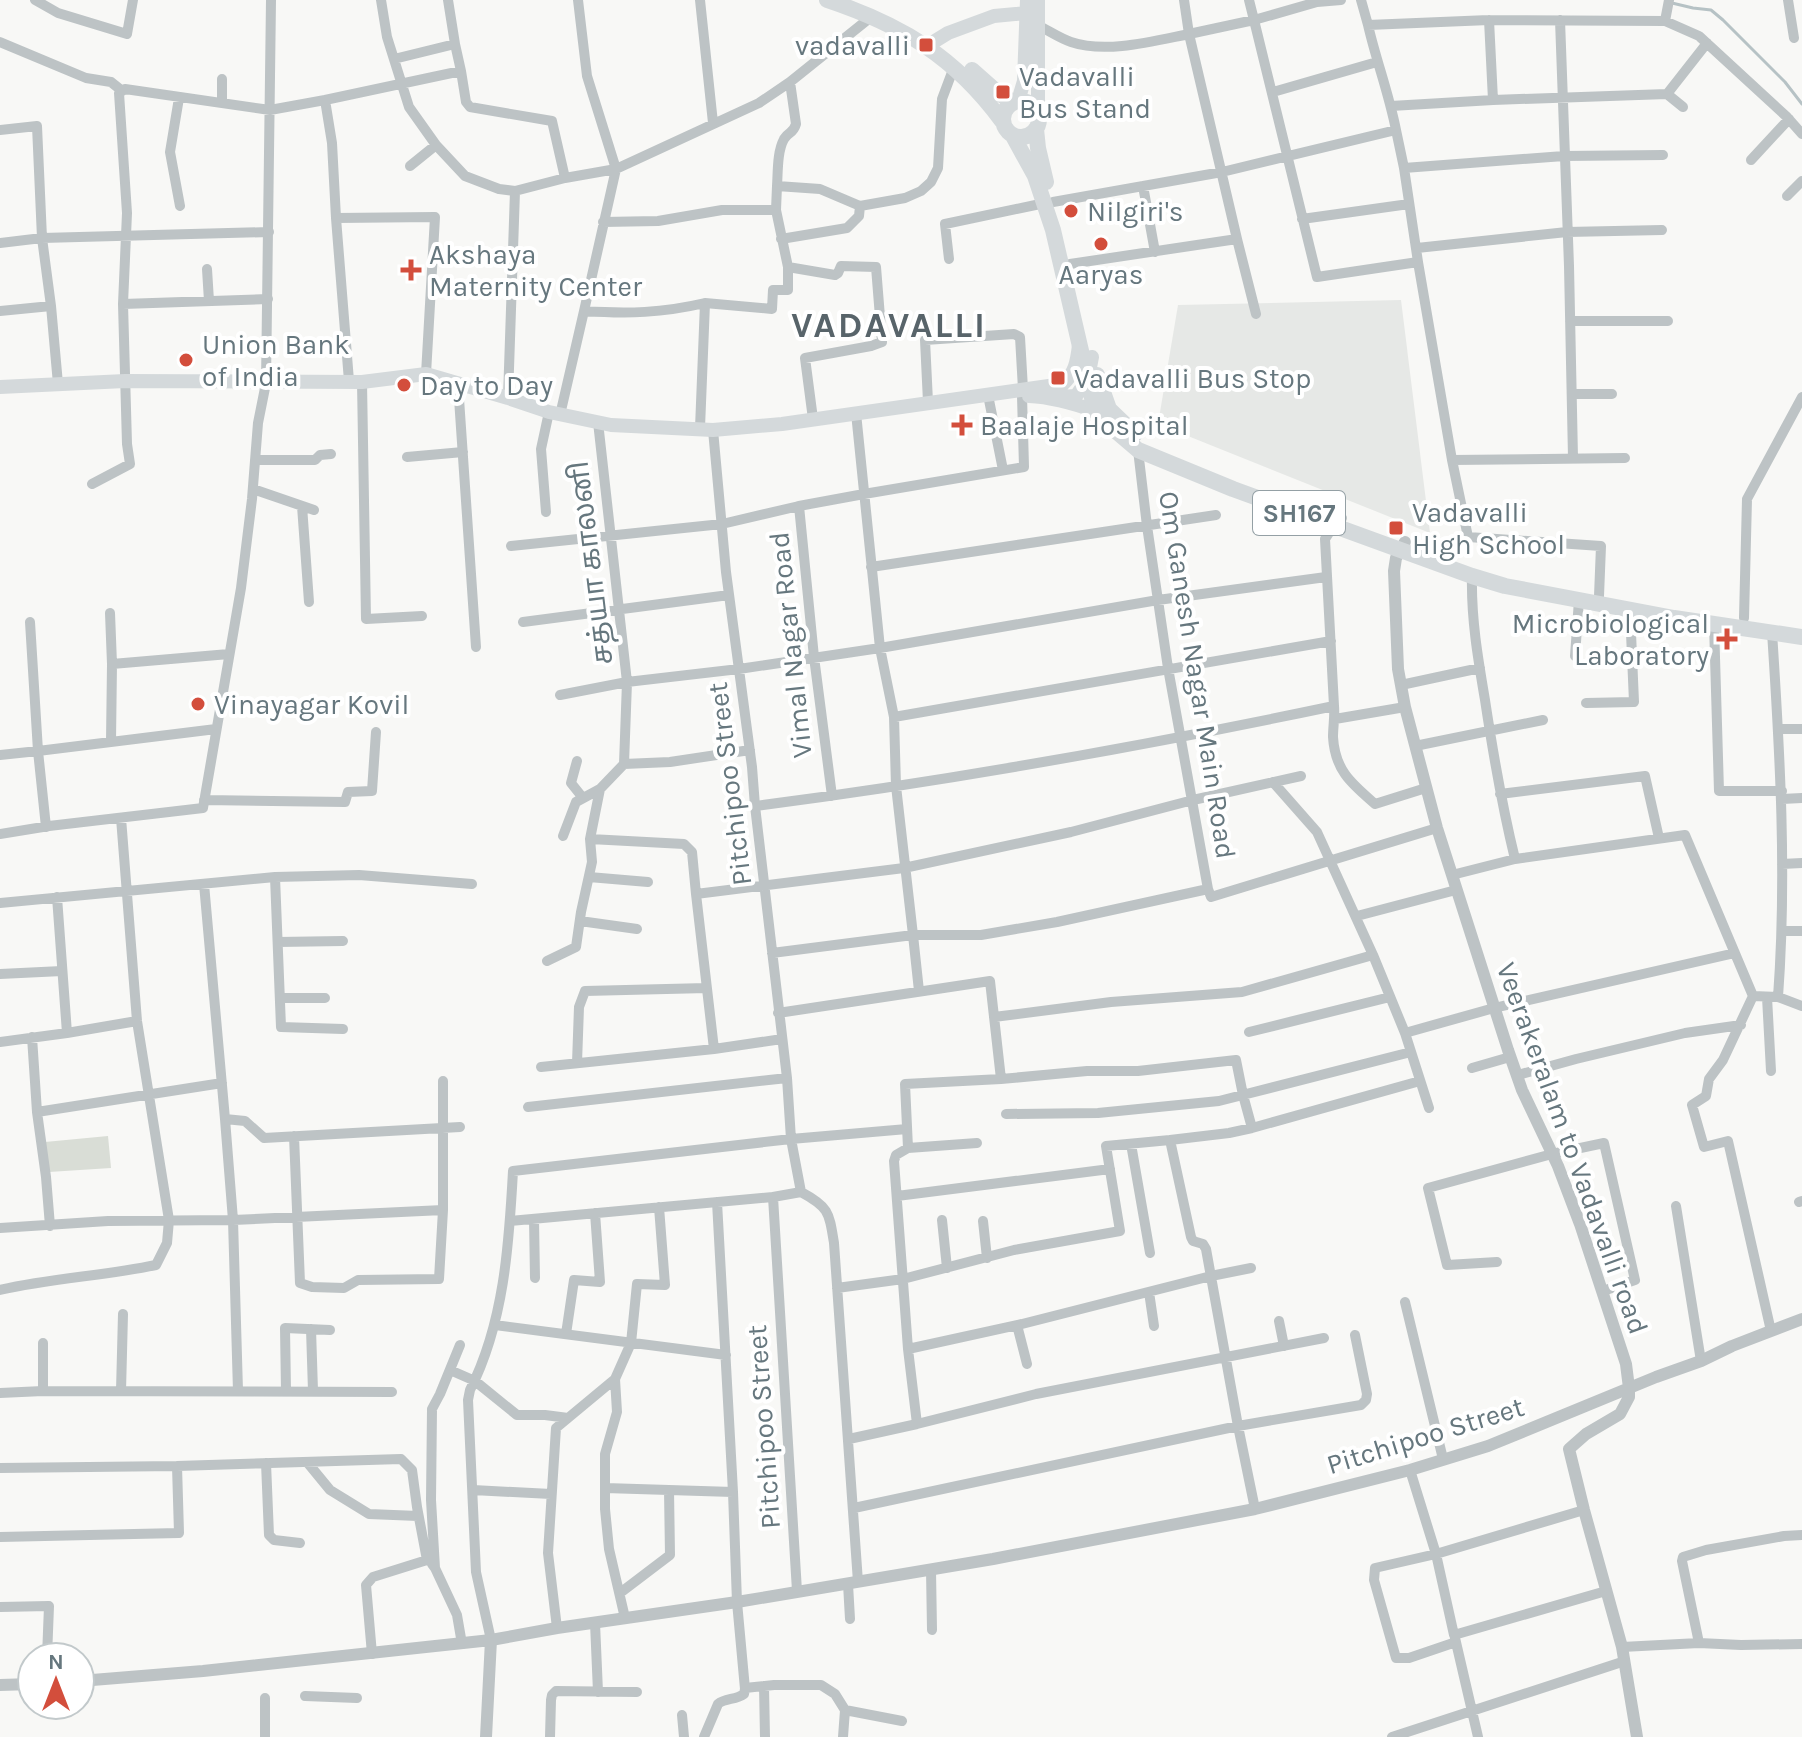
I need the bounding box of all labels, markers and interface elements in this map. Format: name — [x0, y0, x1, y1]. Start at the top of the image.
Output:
place label: vadavalli — [795, 29, 910, 62]
marker: vadavalli — [917, 36, 935, 54]
place label: Vadavalli Bus Stand — [1019, 60, 1151, 125]
marker: Vadavalli Bus Stand — [994, 83, 1012, 101]
place label: Nilgiri's — [1087, 195, 1183, 228]
marker: Nilgiri's — [1062, 202, 1080, 220]
marker: Aaryas — [1092, 235, 1110, 253]
place label: Akshaya Maternity Center — [429, 238, 643, 303]
place label: Aaryas — [1059, 258, 1143, 291]
marker: Akshaya Maternity Center — [400, 259, 422, 281]
district label: VADAVALLI — [791, 304, 987, 346]
place label: Union Bank of India — [202, 328, 350, 393]
marker: Union Bank of India — [177, 351, 195, 369]
place label: Vadavalli Bus Stop — [1074, 362, 1311, 395]
place label: Day to Day — [420, 369, 553, 402]
marker: Vadavalli Bus Stop — [1049, 369, 1067, 387]
marker: Day to Day — [395, 376, 413, 394]
place label: Baalaje Hospital — [980, 409, 1189, 442]
marker: Baalaje Hospital — [951, 414, 973, 436]
street label: சத்யா காலனி — [562, 459, 621, 667]
street label: Om Ganesh Nagar Main Road — [1152, 489, 1243, 861]
road number: SH167 — [1253, 491, 1345, 535]
place label: Vadavalli High School — [1412, 496, 1565, 561]
marker: Vadavalli High School — [1387, 519, 1405, 537]
street label: Vimal Nagar Road — [762, 530, 819, 760]
place label: Microbiological Laboratory — [1512, 607, 1709, 672]
marker: Microbiological Laboratory — [1716, 628, 1738, 650]
street label: Pitchipoo Street — [701, 680, 758, 887]
place label: Vinayagar Kovil — [214, 688, 409, 721]
marker: Vinayagar Kovil — [189, 695, 207, 713]
street label: Veerakeralam to Vadavalli road — [1490, 958, 1655, 1339]
street label: Pitchipoo Street — [740, 1324, 787, 1530]
street label: Pitchipoo Street — [1323, 1390, 1528, 1481]
north arrow — [16, 1641, 96, 1721]
text: N — [48, 1649, 64, 1675]

